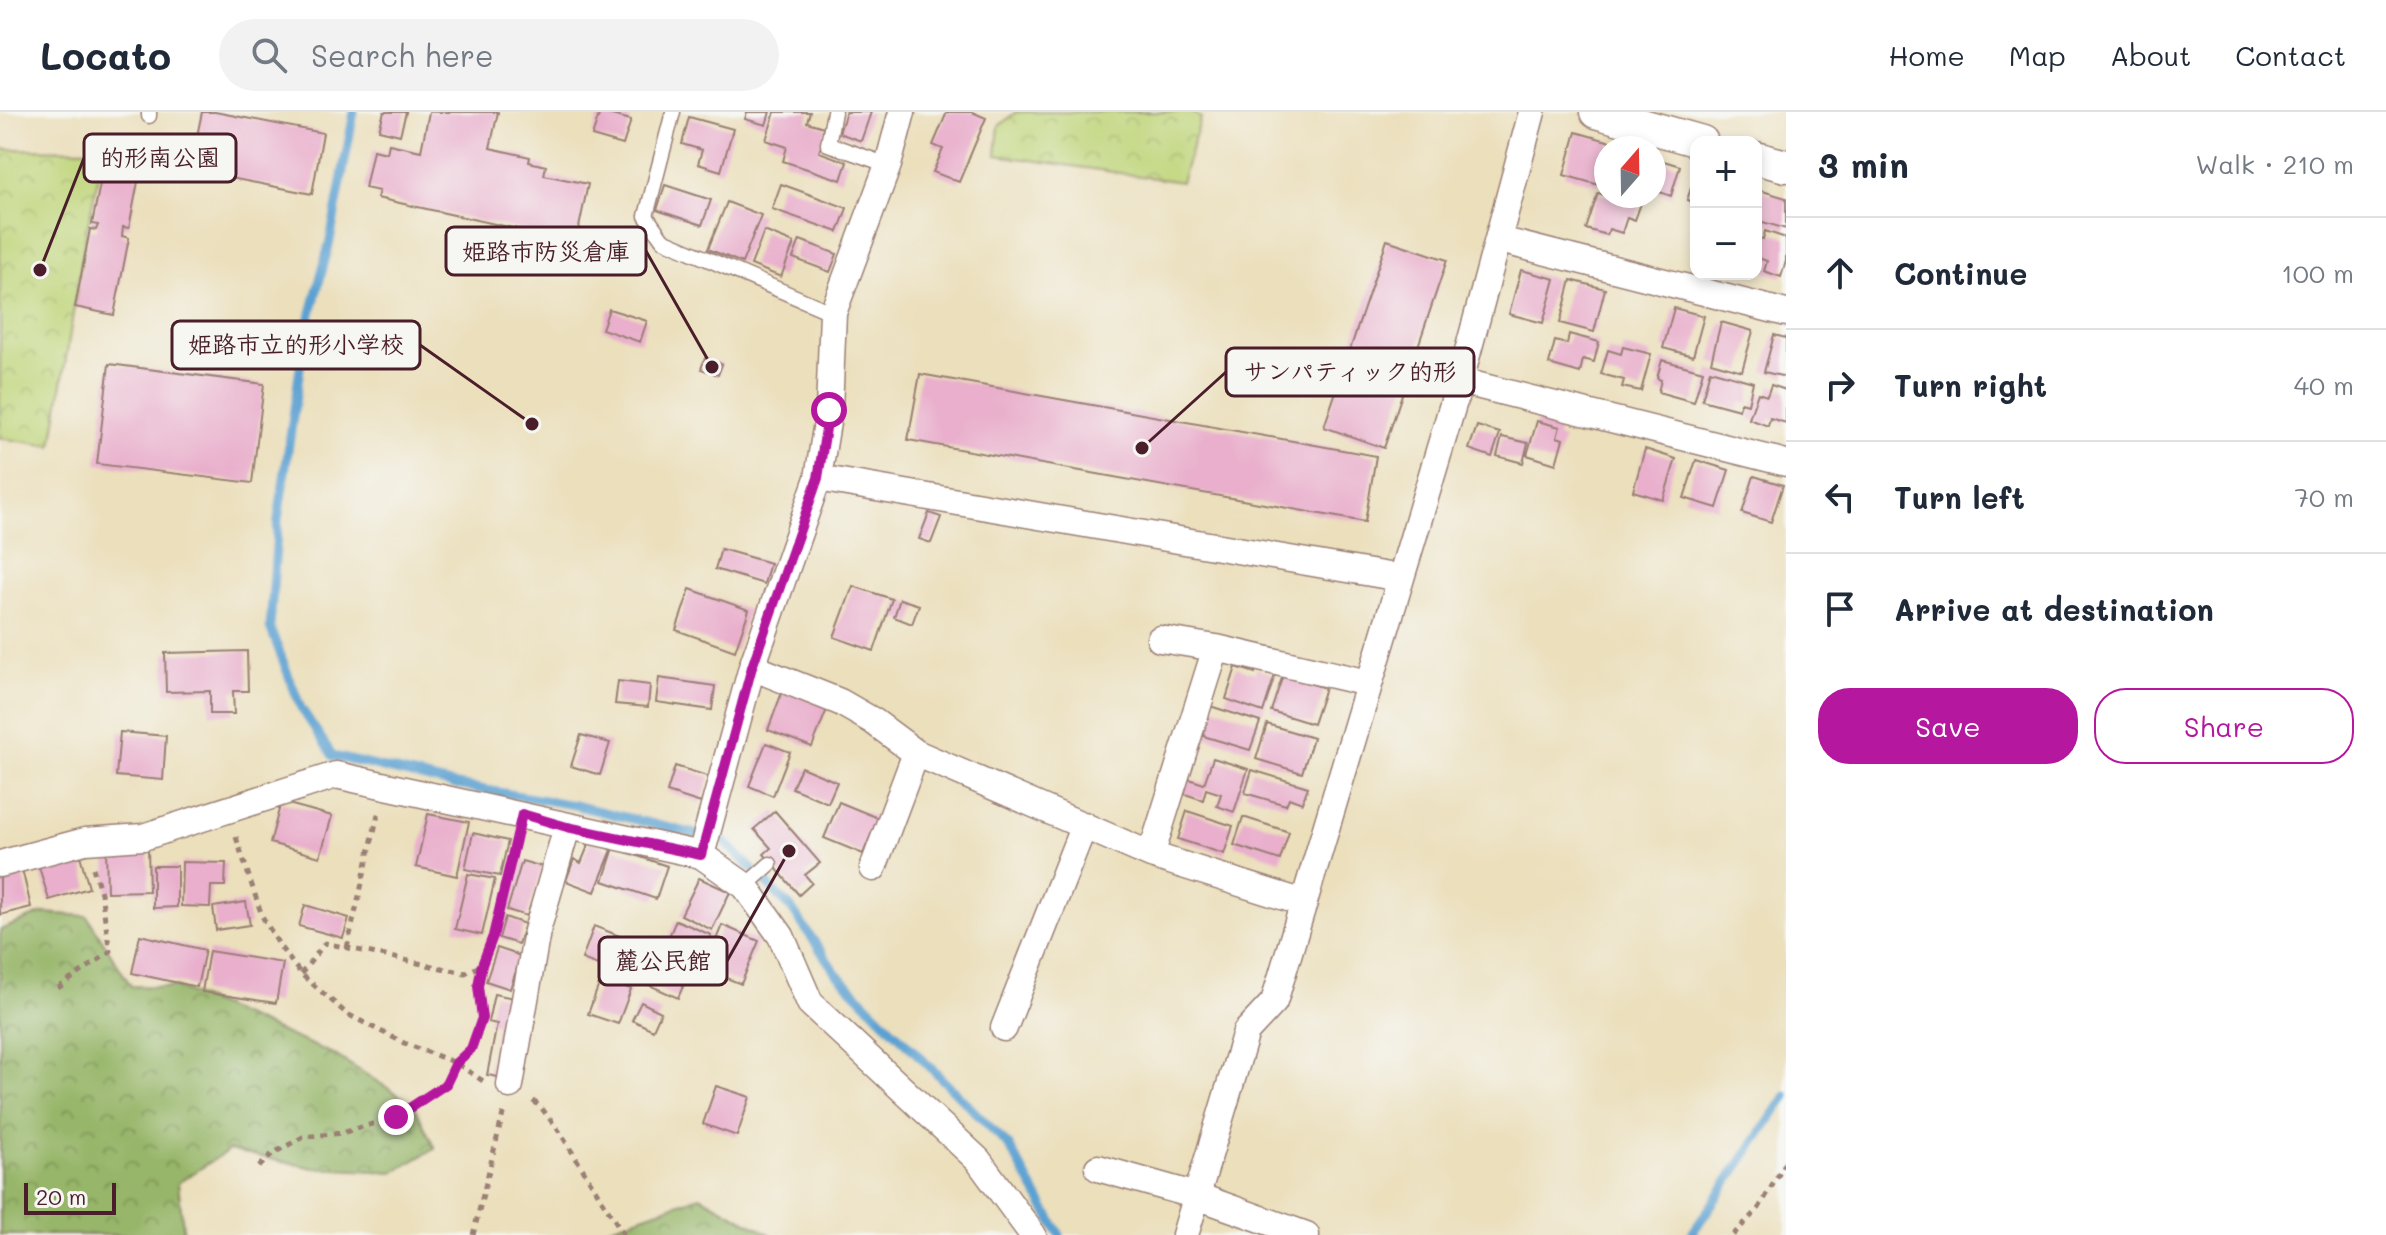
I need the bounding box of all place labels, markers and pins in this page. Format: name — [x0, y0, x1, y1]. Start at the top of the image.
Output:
callout: 的形南公園 — [84, 134, 236, 182]
callout: 姫路市防災倉庫 — [446, 227, 646, 275]
callout: 姫路市立的形小学校 — [172, 321, 420, 369]
callout: サンパティック的形 — [1226, 348, 1474, 396]
callout: 麓公民館 — [599, 937, 727, 985]

